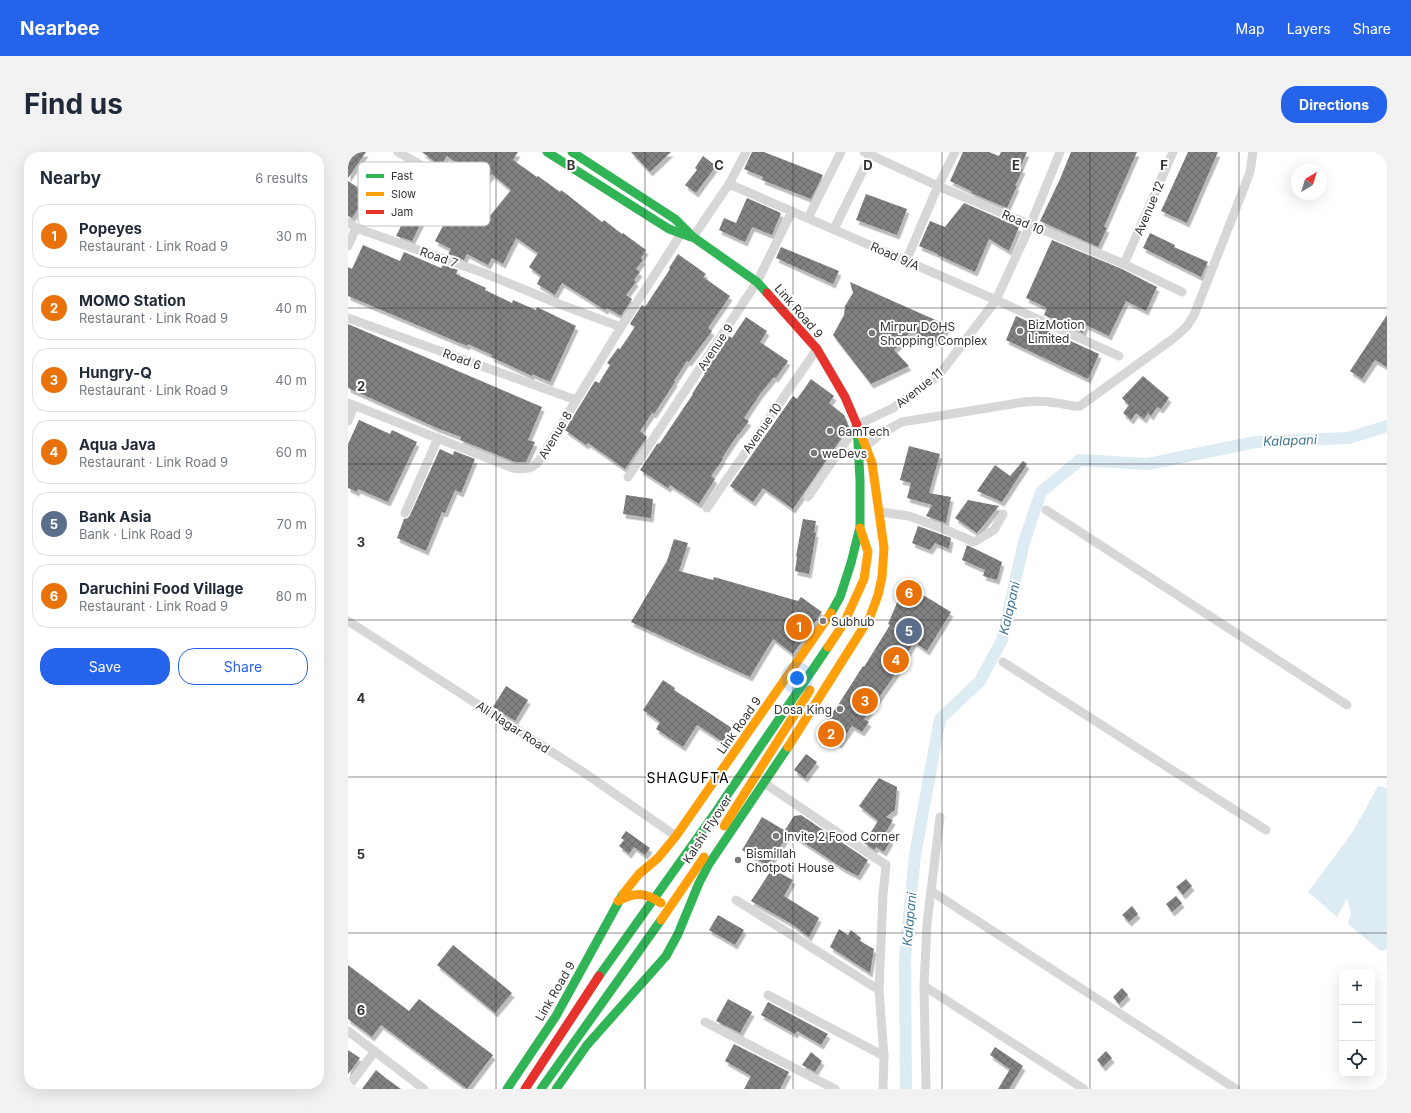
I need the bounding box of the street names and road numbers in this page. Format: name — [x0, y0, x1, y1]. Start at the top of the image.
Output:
street label: Avenue 12 — [1131, 178, 1167, 238]
street label: Road 10 — [999, 206, 1047, 238]
street label: Road 9/A — [868, 239, 922, 273]
street label: Road 7 — [418, 244, 460, 271]
street label: Link Road 9 — [772, 281, 826, 341]
street label: Avenue 9 — [694, 321, 736, 373]
street label: Road 6 — [441, 345, 483, 373]
street label: Avenue 11 — [893, 365, 945, 411]
street label: Avenue 10 — [739, 400, 785, 456]
street label: Avenue 8 — [535, 408, 575, 462]
street label: Link Road 9 — [714, 693, 764, 757]
street label: Ali Nagar Road — [474, 698, 552, 756]
street label: Kalshi Flyover — [679, 791, 735, 866]
street label: Link Road 9 — [532, 958, 578, 1024]

